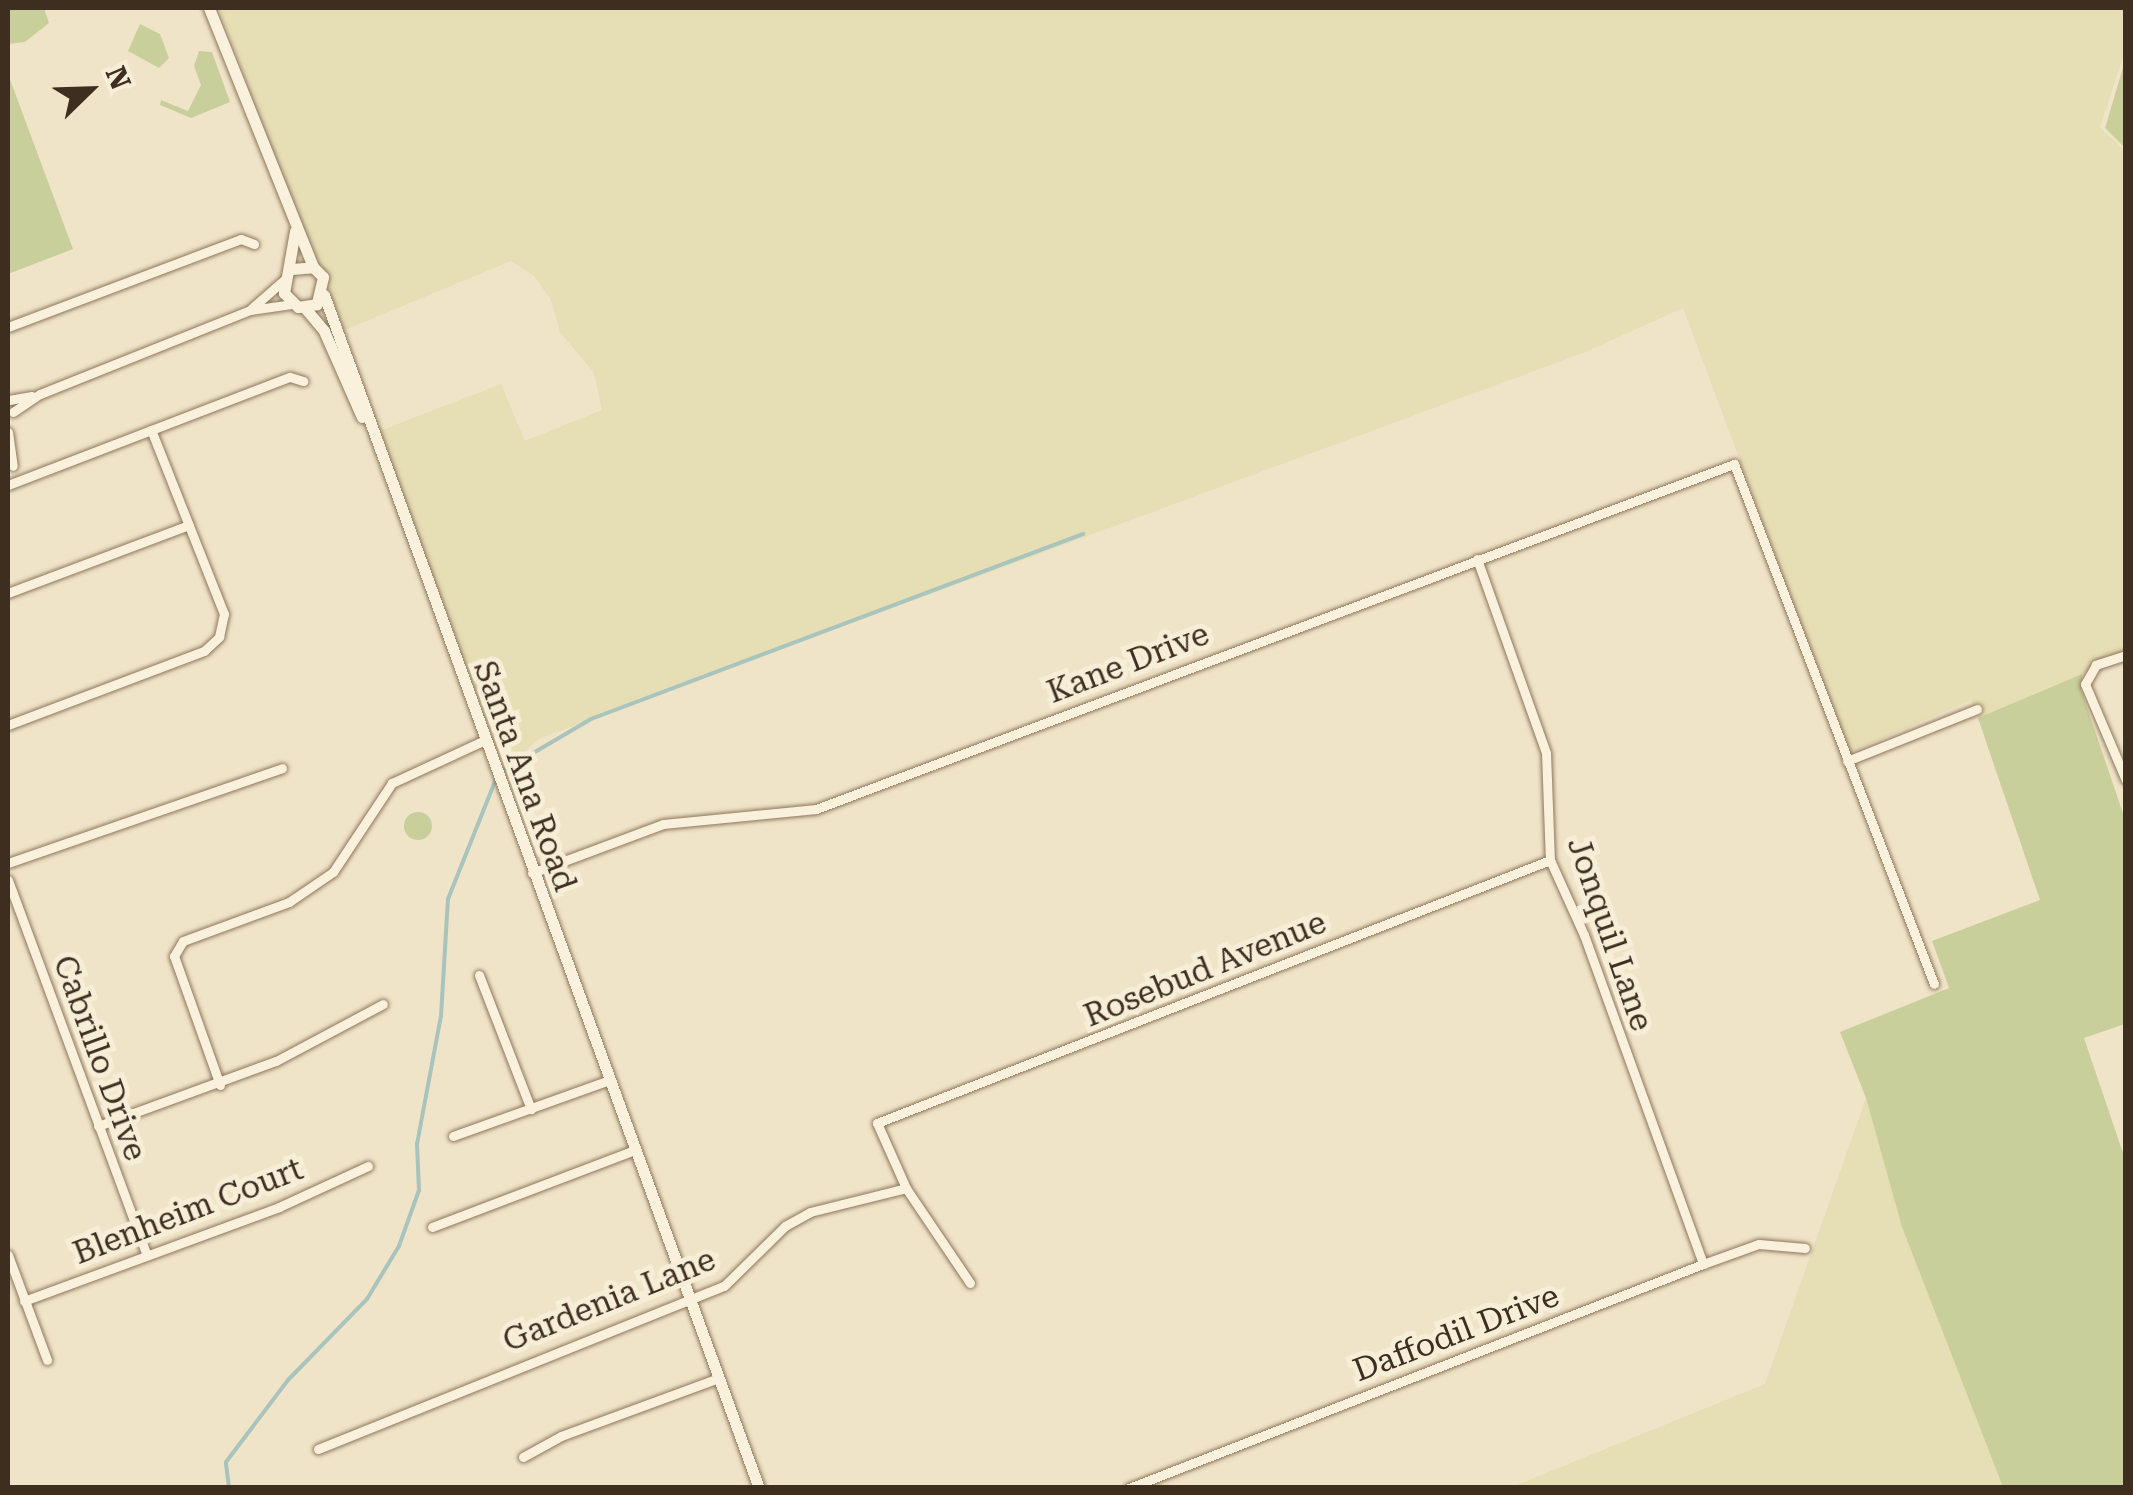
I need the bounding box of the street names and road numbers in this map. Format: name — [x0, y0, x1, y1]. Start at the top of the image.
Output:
street label: Kane Drive — [1042, 615, 1214, 711]
street label: Santa Ana Road — [466, 656, 584, 896]
street label: Jonquil Lane — [1559, 832, 1661, 1036]
street label: Rosebud Avenue — [1078, 903, 1332, 1035]
street label: Cabrillo Drive — [45, 950, 155, 1166]
street label: Blenheim Court — [68, 1150, 308, 1272]
street label: Gardenia Lane — [497, 1240, 721, 1360]
street label: Daffodil Drive — [1348, 1276, 1564, 1390]

